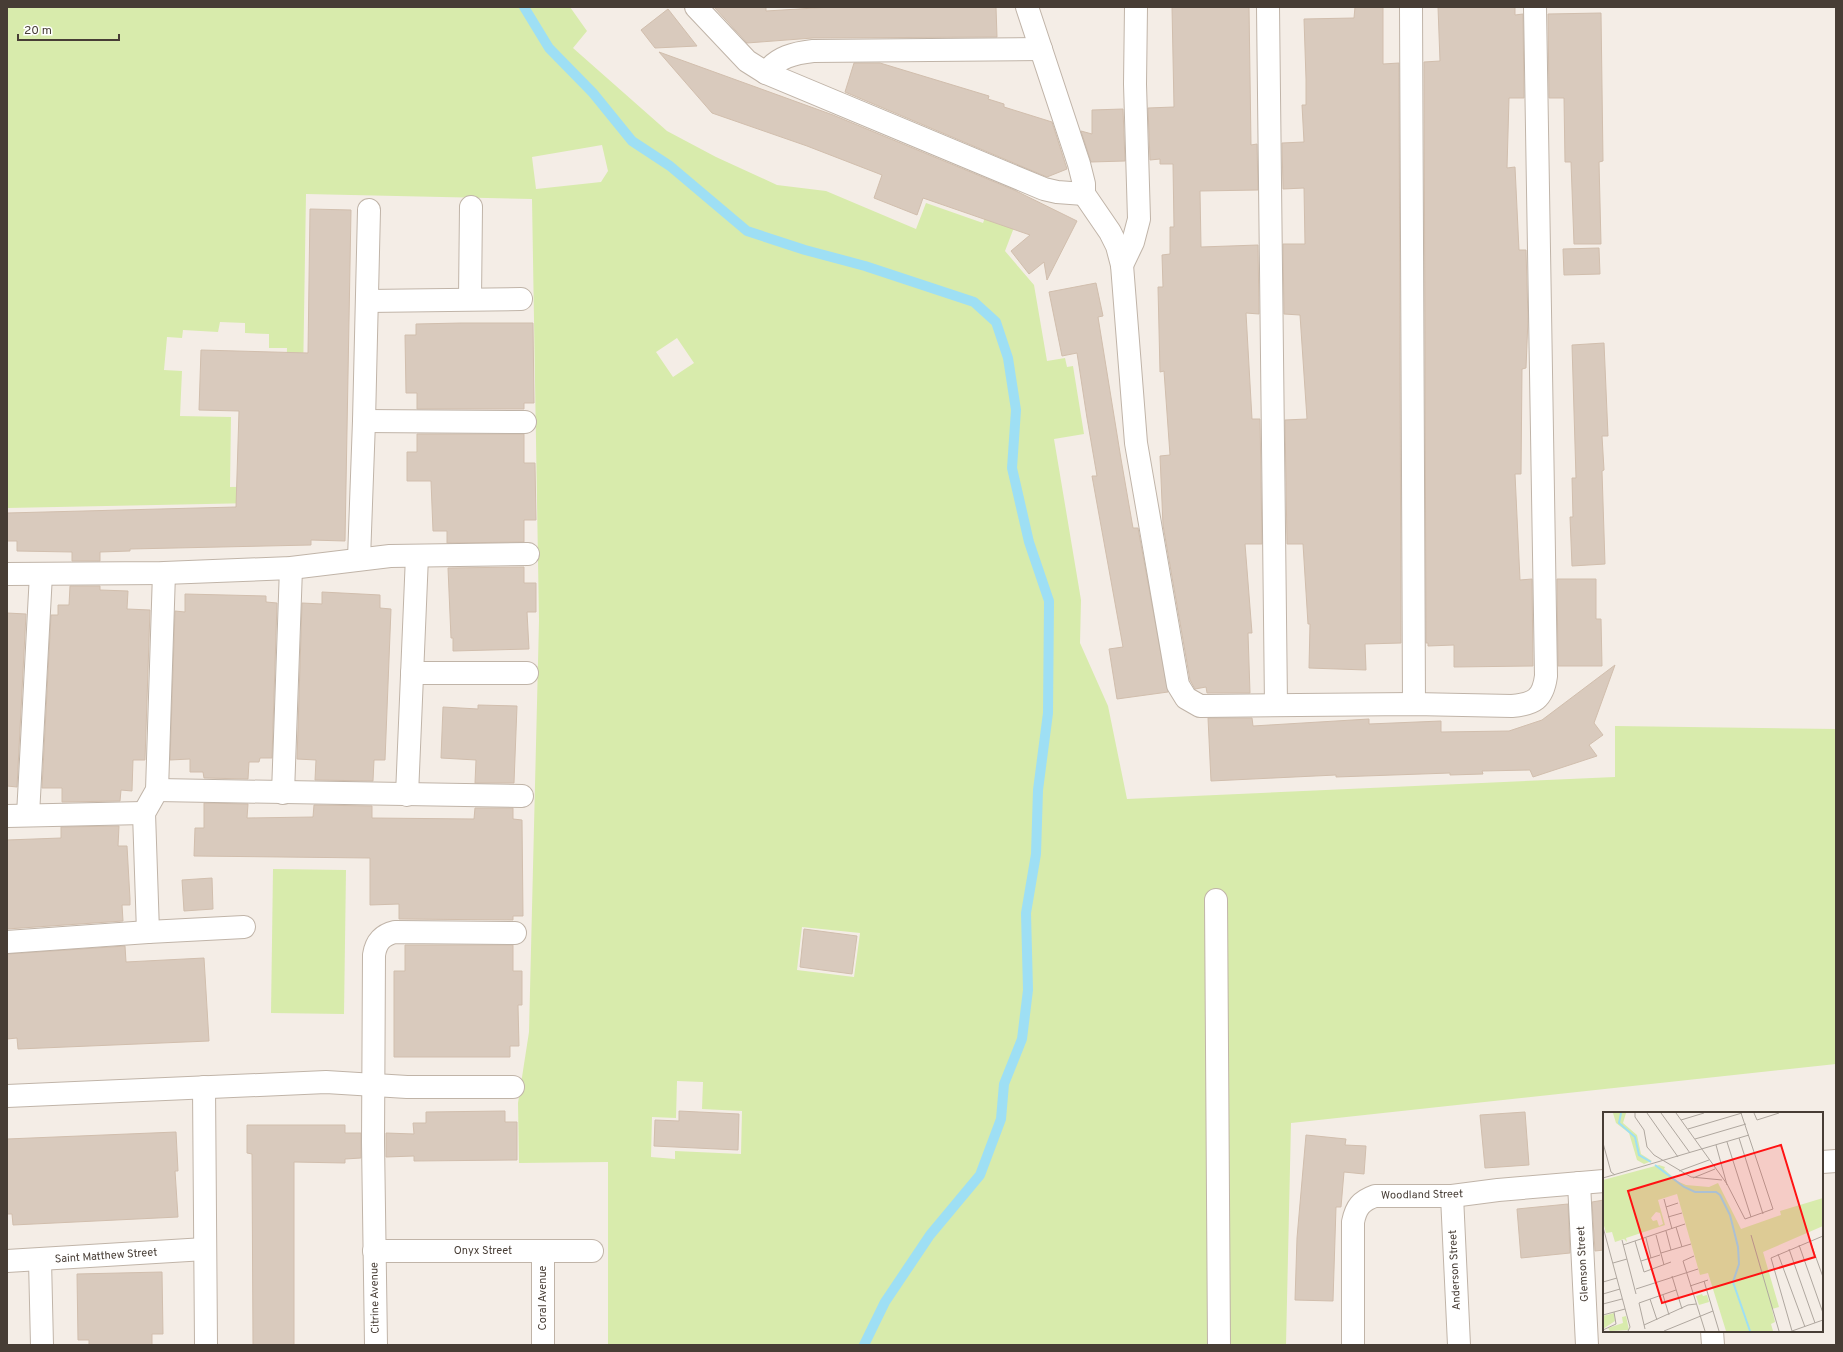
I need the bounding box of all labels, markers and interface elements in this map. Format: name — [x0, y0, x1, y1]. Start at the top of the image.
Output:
scale bar — [18, 16, 119, 42]
text: 20 m — [24, 23, 52, 39]
inset map — [1603, 1112, 1823, 1332]
street label: Woodland Street — [1381, 1187, 1463, 1203]
street label: Glemson Street — [1574, 1226, 1592, 1302]
street label: Anderson Street — [1446, 1229, 1464, 1311]
street label: Onyx Street — [454, 1244, 512, 1258]
street label: Saint Matthew Street — [54, 1245, 158, 1267]
street label: Citrine Avenue — [367, 1262, 383, 1334]
street label: Coral Avenue — [536, 1265, 550, 1330]

